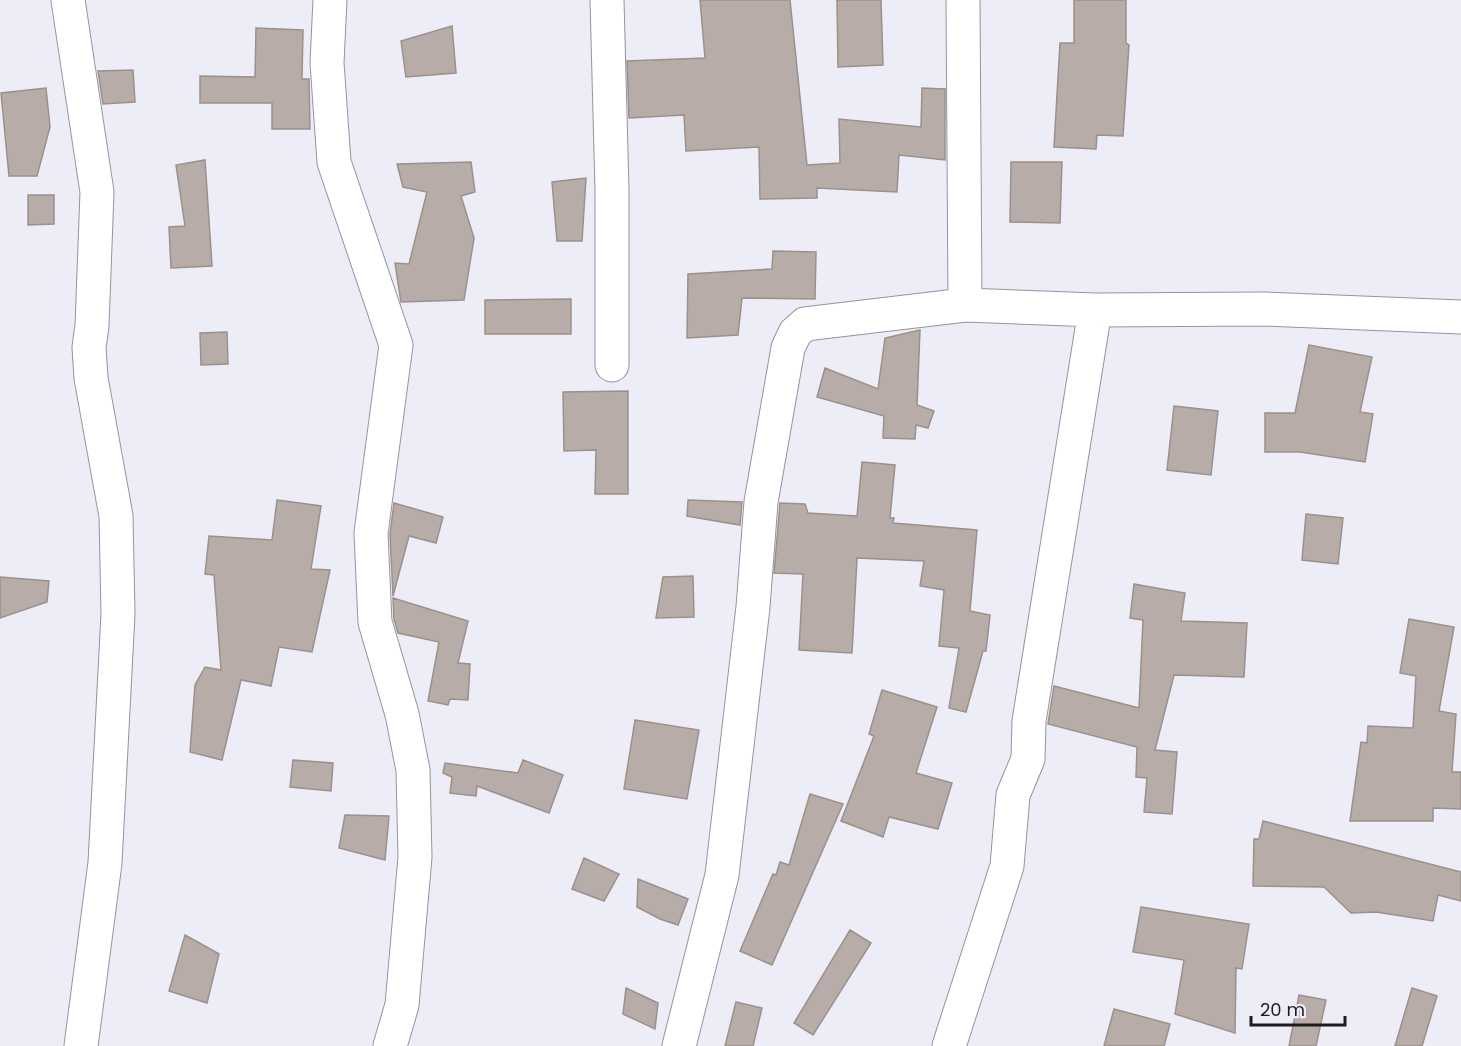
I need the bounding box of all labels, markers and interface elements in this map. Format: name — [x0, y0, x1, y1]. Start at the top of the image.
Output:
scale bar — [1251, 989, 1346, 1027]
text: 20 m — [1260, 997, 1305, 1022]

